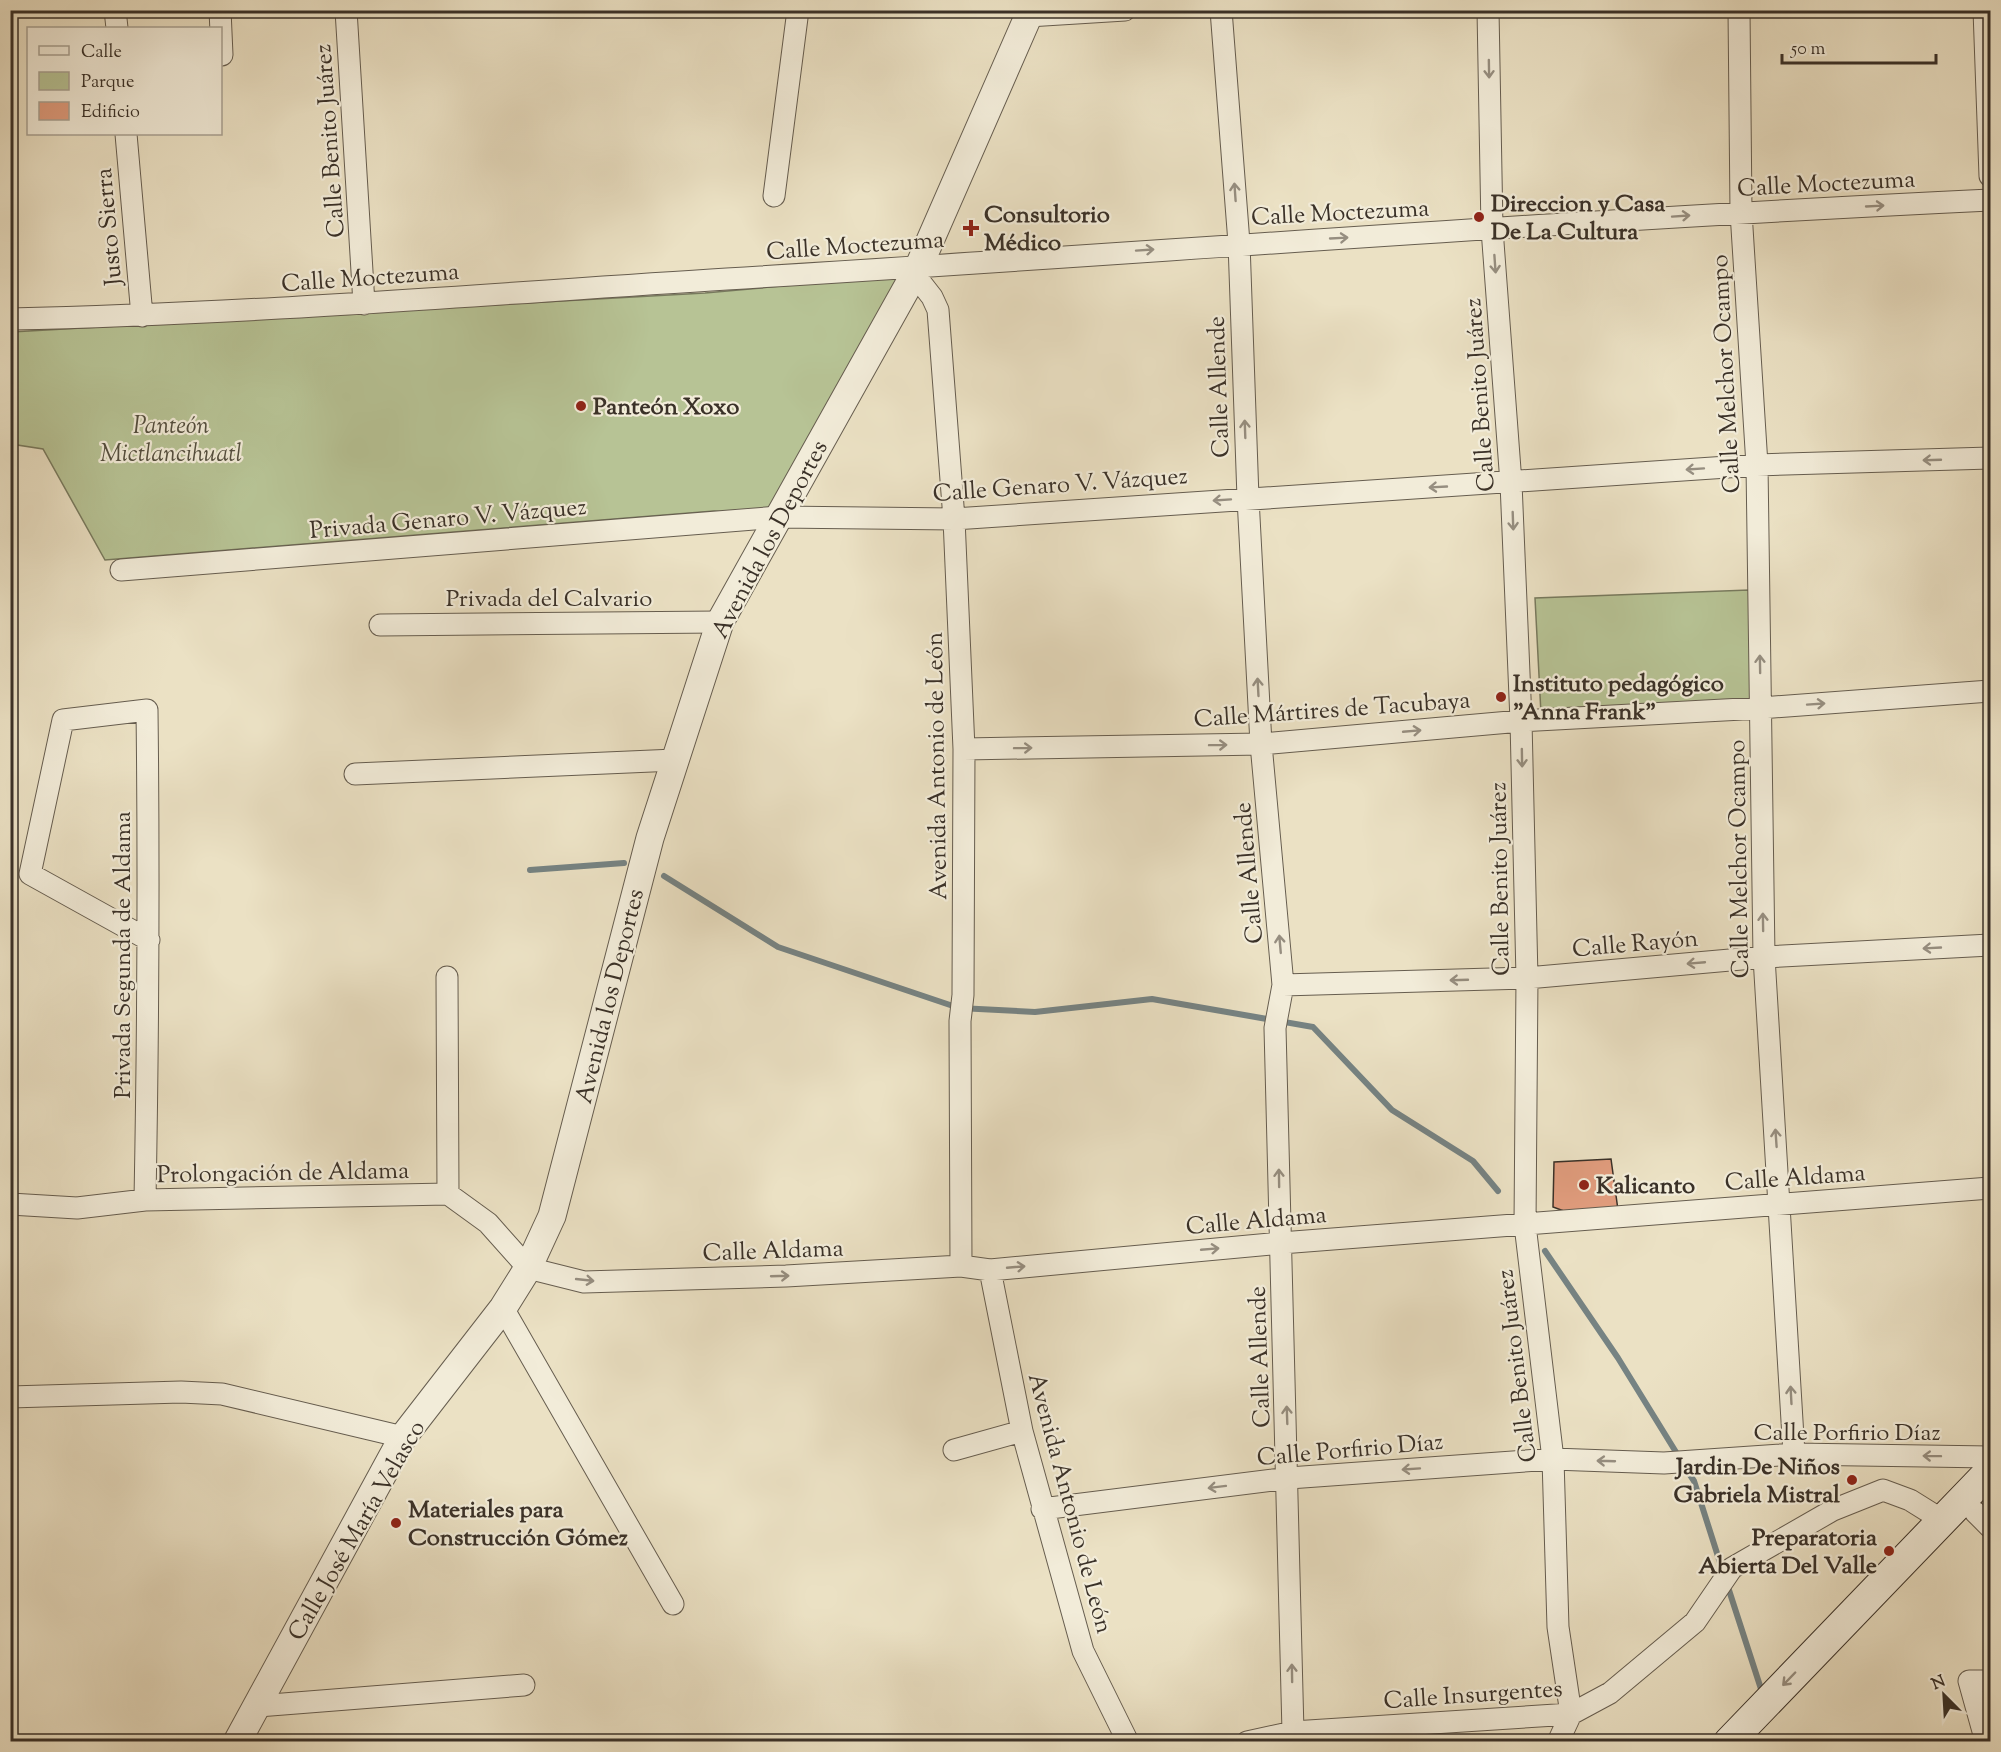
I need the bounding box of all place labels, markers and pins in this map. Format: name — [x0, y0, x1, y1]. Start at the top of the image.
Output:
place label: Direccion y Casa De La Cultura — [1491, 188, 1666, 250]
place label: Consultorio Médico — [984, 199, 1110, 261]
marker: Direccion y Casa De La Cultura — [1472, 210, 1486, 224]
marker: Consultorio Médico — [962, 219, 980, 237]
place label: Panteón Xoxo — [593, 391, 739, 425]
marker: Panteón Xoxo — [574, 399, 588, 413]
place label: Instituto pedagógico "Anna Frank" — [1513, 668, 1724, 730]
marker: Instituto pedagógico "Anna Frank" — [1494, 690, 1508, 704]
place label: Kalicanto — [1596, 1170, 1695, 1204]
marker: Kalicanto — [1577, 1178, 1591, 1192]
place label: Jardin De Niños Gabriela Mistral — [1674, 1451, 1840, 1513]
marker: Jardin De Niños Gabriela Mistral — [1845, 1473, 1859, 1487]
place label: Materiales para Construcción Gómez — [408, 1494, 628, 1556]
marker: Materiales para Construcción Gómez — [389, 1516, 403, 1530]
place label: Preparatoria Abierta Del Valle — [1698, 1522, 1878, 1584]
marker: Preparatoria Abierta Del Valle — [1882, 1544, 1896, 1558]

